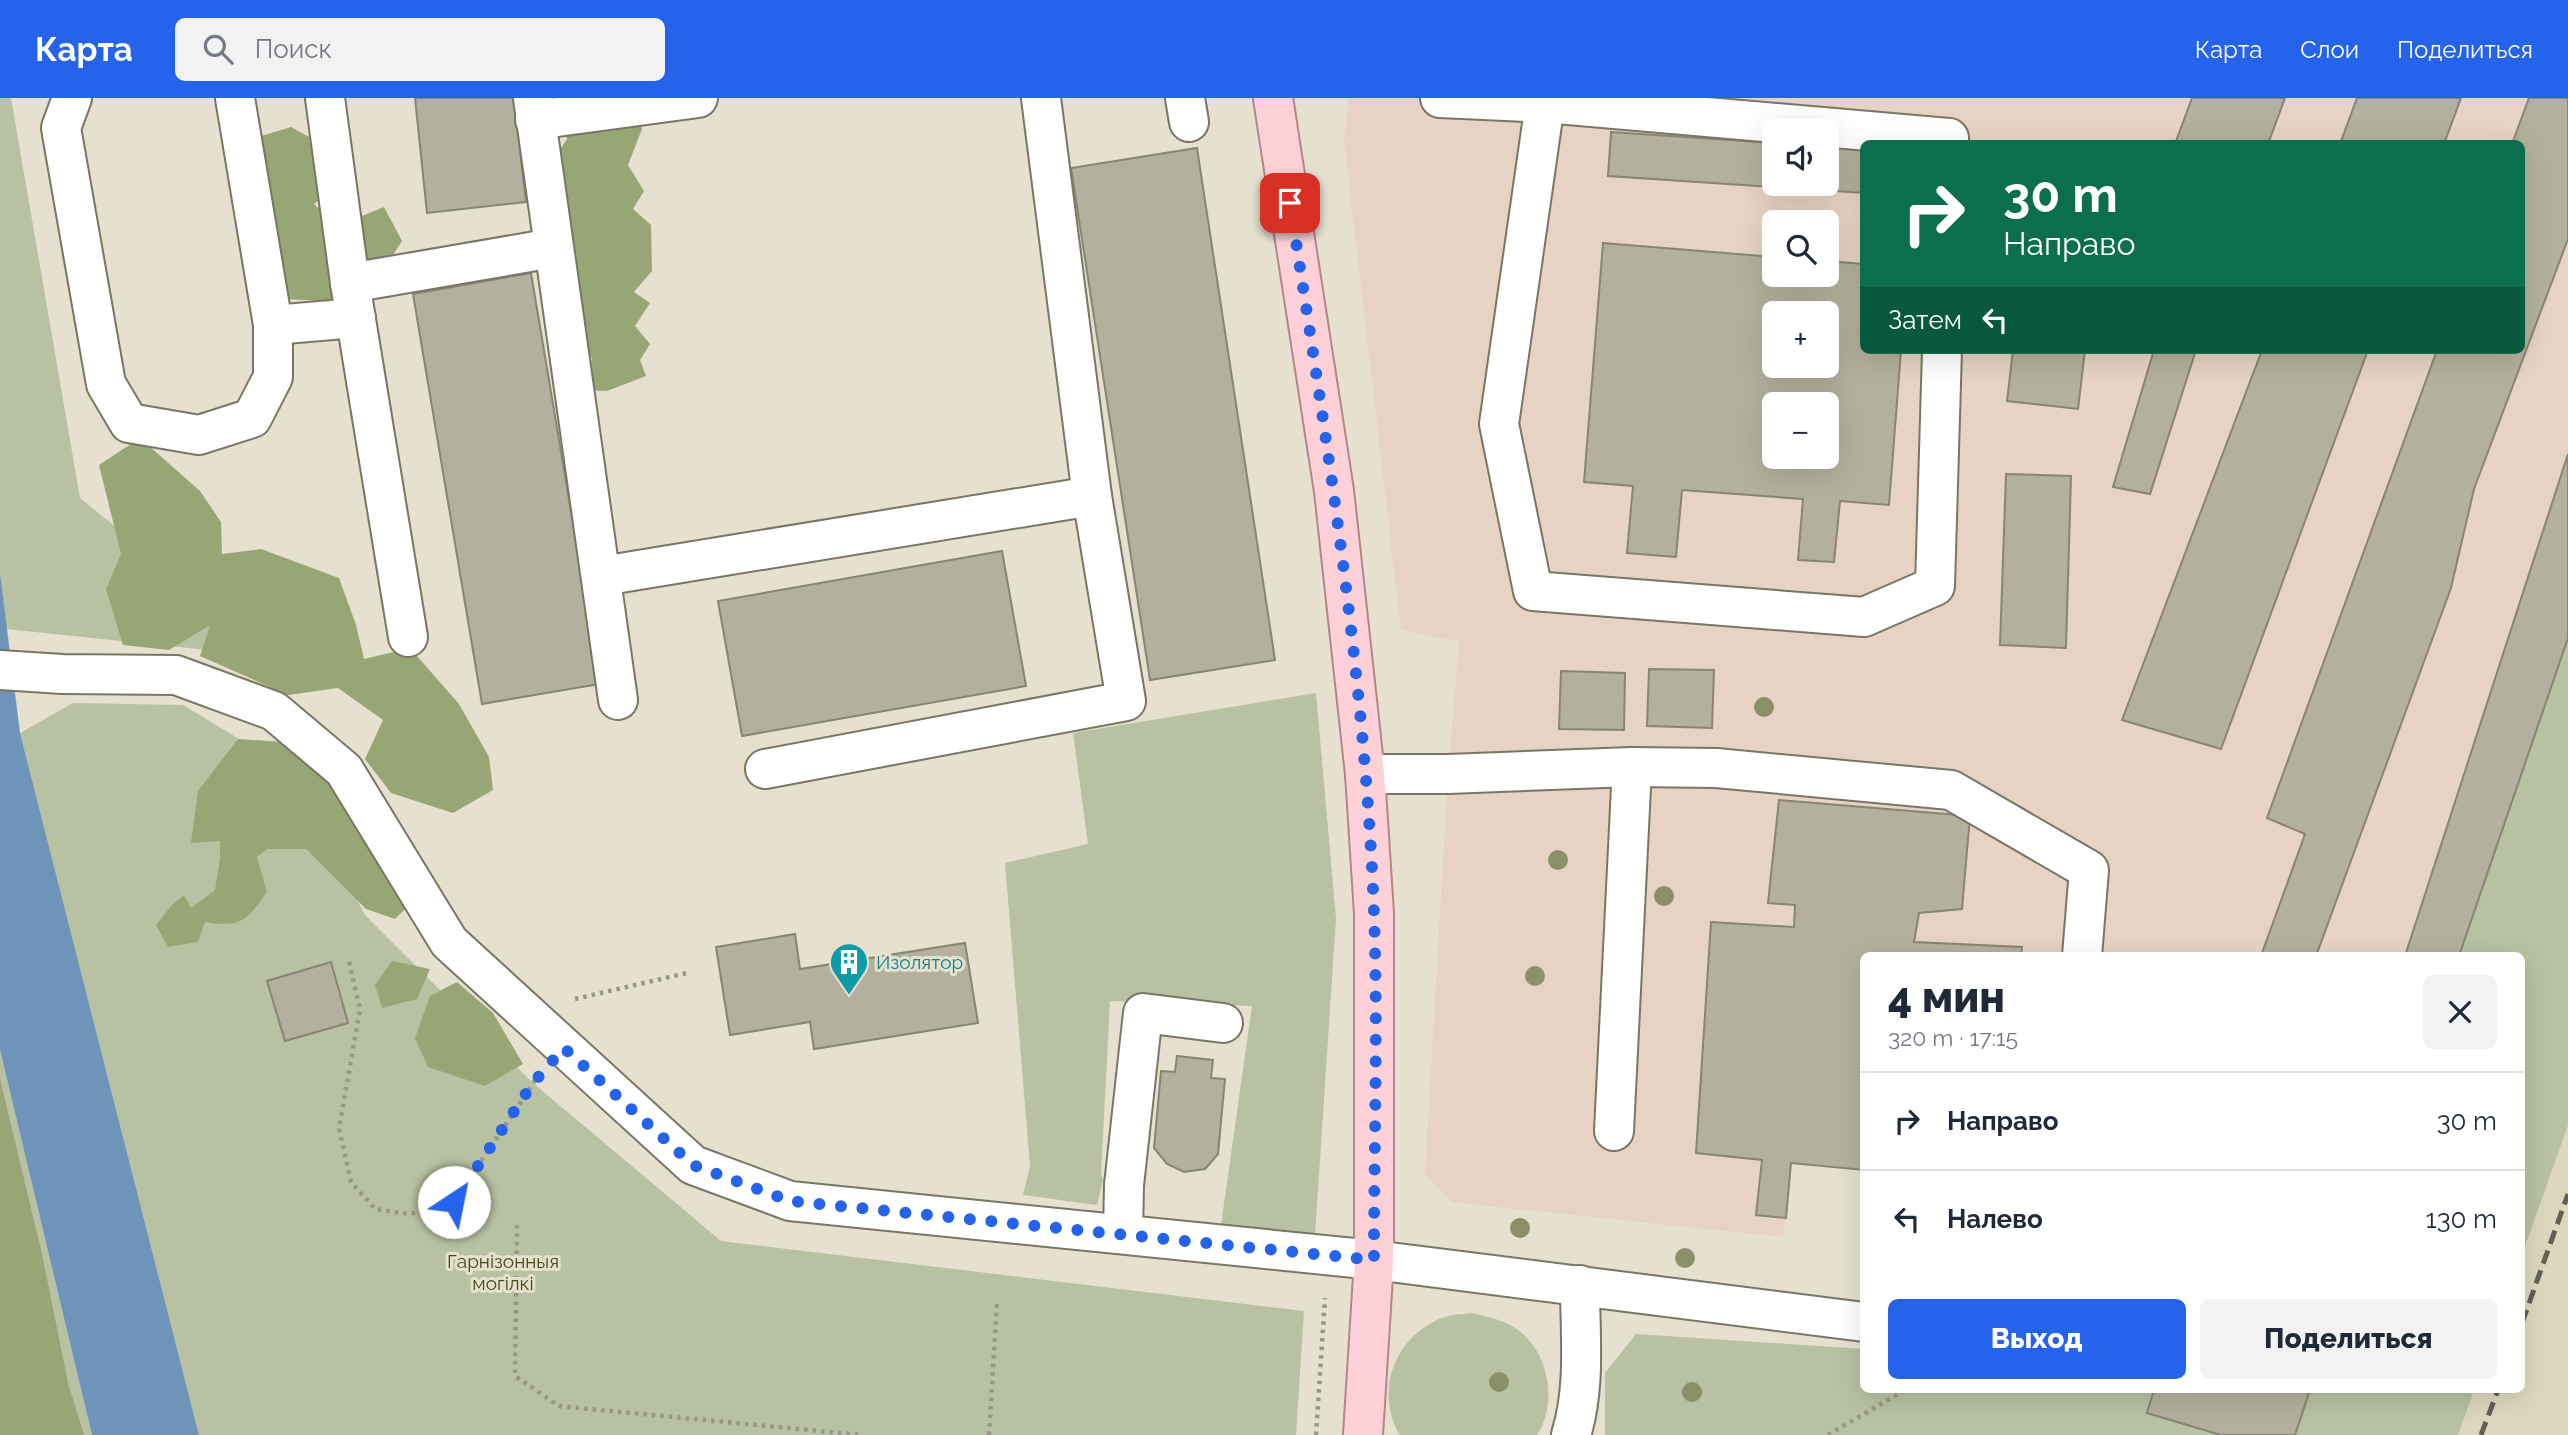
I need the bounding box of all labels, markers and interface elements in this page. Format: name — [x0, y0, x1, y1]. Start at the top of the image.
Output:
search box — [175, 18, 665, 81]
text: Карта — [35, 30, 133, 69]
icon: search — [199, 30, 237, 68]
text: Поиск — [255, 34, 332, 64]
text: Карта — [2195, 35, 2262, 64]
text: Слои — [2300, 35, 2359, 64]
text: Поделиться — [2397, 35, 2533, 64]
map controls — [1762, 119, 1839, 469]
button: sound — [1762, 119, 1839, 196]
text: 30 m — [2003, 166, 2118, 223]
icon: right — [1888, 168, 1979, 259]
pin — [1260, 173, 1320, 233]
icon: arrive — [1271, 184, 1309, 222]
button: search — [1762, 210, 1839, 287]
text: Направо — [2003, 225, 2135, 262]
button: + — [1762, 301, 1839, 378]
icon: left — [1976, 301, 2014, 339]
text: Затем — [1888, 305, 1962, 335]
button: − — [1762, 392, 1839, 469]
building icon: Изолятор — [828, 941, 870, 996]
place label: Изолятор — [876, 951, 963, 973]
text: 4 мин — [1888, 973, 2005, 1022]
button: close — [2423, 975, 2497, 1049]
text: 320 m · 17:15 — [1888, 1024, 2018, 1051]
icon: right — [1888, 1102, 1926, 1140]
text: Направо — [1947, 1106, 2058, 1136]
text: 30 m — [2437, 1106, 2497, 1136]
position arrow — [417, 1165, 491, 1239]
icon: left — [1888, 1200, 1926, 1238]
text: Налево — [1947, 1204, 2043, 1234]
text: 130 m — [2426, 1204, 2497, 1234]
park label: Гарнізонныя могілкі — [447, 1250, 559, 1294]
button: Выход — [1888, 1299, 2186, 1379]
button: Поделиться — [2200, 1299, 2497, 1379]

